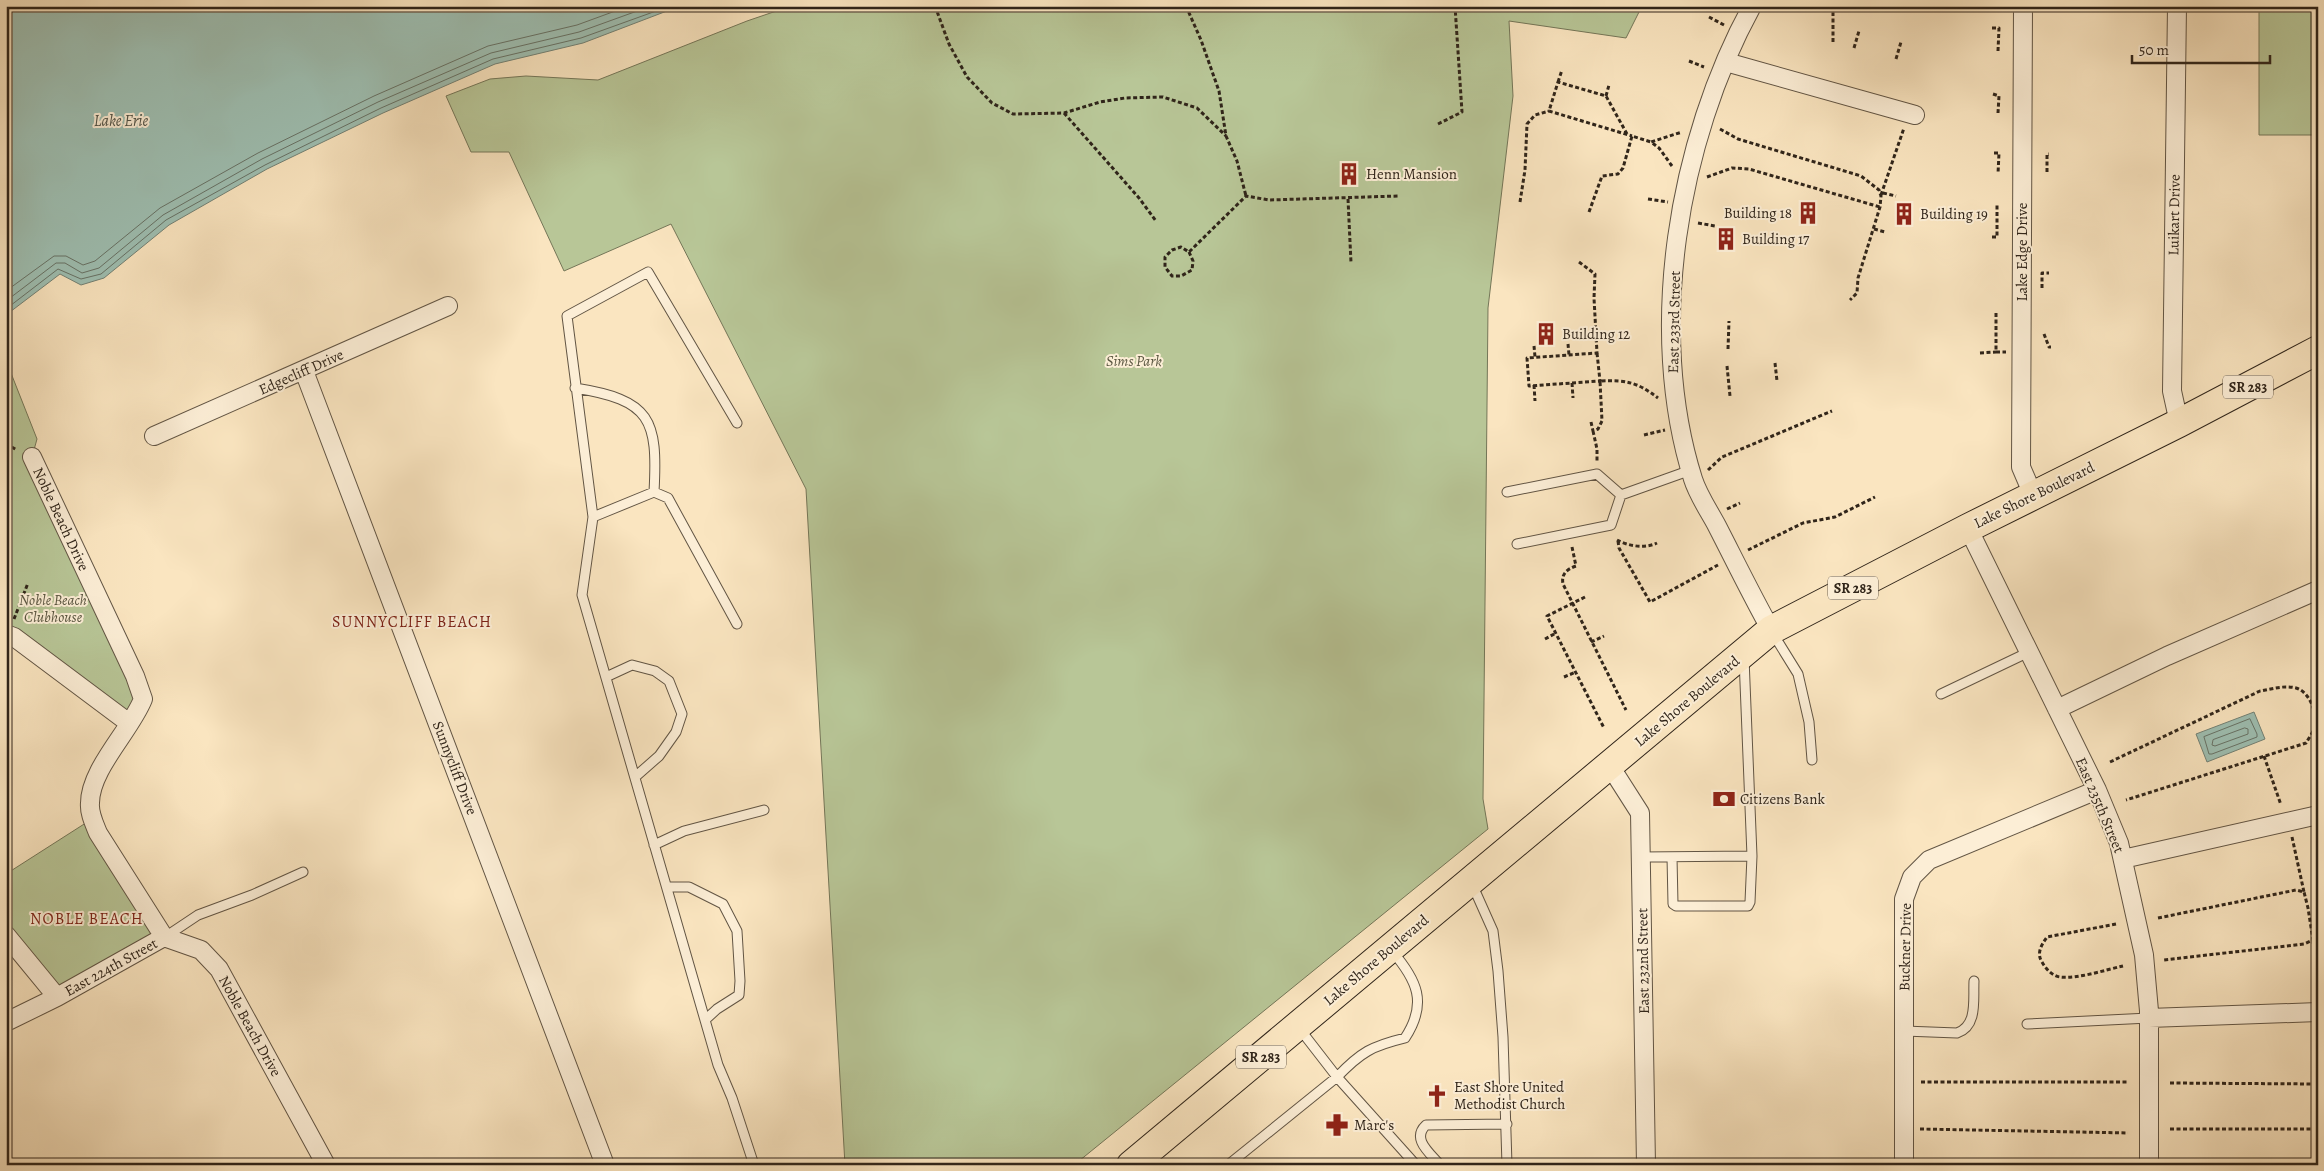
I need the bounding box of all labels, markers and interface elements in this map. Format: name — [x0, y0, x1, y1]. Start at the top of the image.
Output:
scale bar — [2132, 32, 2269, 64]
text: 50 m — [2139, 40, 2169, 60]
water label: Lake Erie — [94, 110, 149, 132]
building icon: Henn Mansion — [1336, 161, 1362, 187]
place label: Henn Mansion — [1366, 164, 1457, 184]
street label: Luikart Drive — [2163, 174, 2185, 256]
building icon: Building 18 — [1795, 200, 1821, 226]
building icon: Building 19 — [1891, 201, 1917, 227]
street label: Lake Edge Drive — [2012, 202, 2032, 301]
place label: Building 18 — [1724, 203, 1792, 223]
place label: Building 19 — [1920, 204, 1988, 224]
building icon: Building 17 — [1713, 226, 1739, 252]
place label: Building 17 — [1742, 229, 1810, 249]
street label: East 233rd Street — [1663, 270, 1685, 373]
building icon: Building 12 — [1533, 321, 1559, 347]
place label: Building 12 — [1562, 324, 1630, 344]
street label: Edgecliff Drive — [255, 344, 347, 400]
park label: Sims Park — [1106, 351, 1162, 371]
road number: SR 283 — [2223, 376, 2273, 398]
street label: Lake Shore Boulevard — [1970, 457, 2098, 533]
street label: Noble Beach Drive — [28, 464, 94, 574]
road number: SR 283 — [1828, 576, 1878, 600]
park label: Noble Beach Clubhouse — [19, 590, 87, 627]
district label: SUNNYCLIFF BEACH — [332, 611, 492, 633]
street label: Lake Shore Boulevard — [1630, 650, 1745, 751]
street label: Sunnycliff Drive — [428, 718, 482, 818]
street label: East 235th Street — [2071, 754, 2129, 856]
bank icon: Citizens Bank — [1711, 786, 1737, 812]
place label: Citizens Bank — [1740, 789, 1826, 809]
street label: Buckner Drive — [1894, 902, 1916, 991]
district label: NOBLE BEACH — [30, 908, 144, 930]
street label: East 232nd Street — [1632, 908, 1654, 1014]
street label: Lake Shore Boulevard — [1319, 909, 1434, 1010]
street label: East 224th Street — [61, 933, 161, 1001]
street label: Noble Beach Drive — [214, 972, 286, 1080]
road number: SR 283 — [1236, 1046, 1286, 1068]
place label: East Shore United Methodist Church — [1454, 1077, 1565, 1114]
church icon: East Shore United Methodist Church — [1424, 1083, 1450, 1109]
pharmacy icon: Marc's — [1324, 1112, 1350, 1138]
place label: Marc's — [1354, 1115, 1394, 1135]

